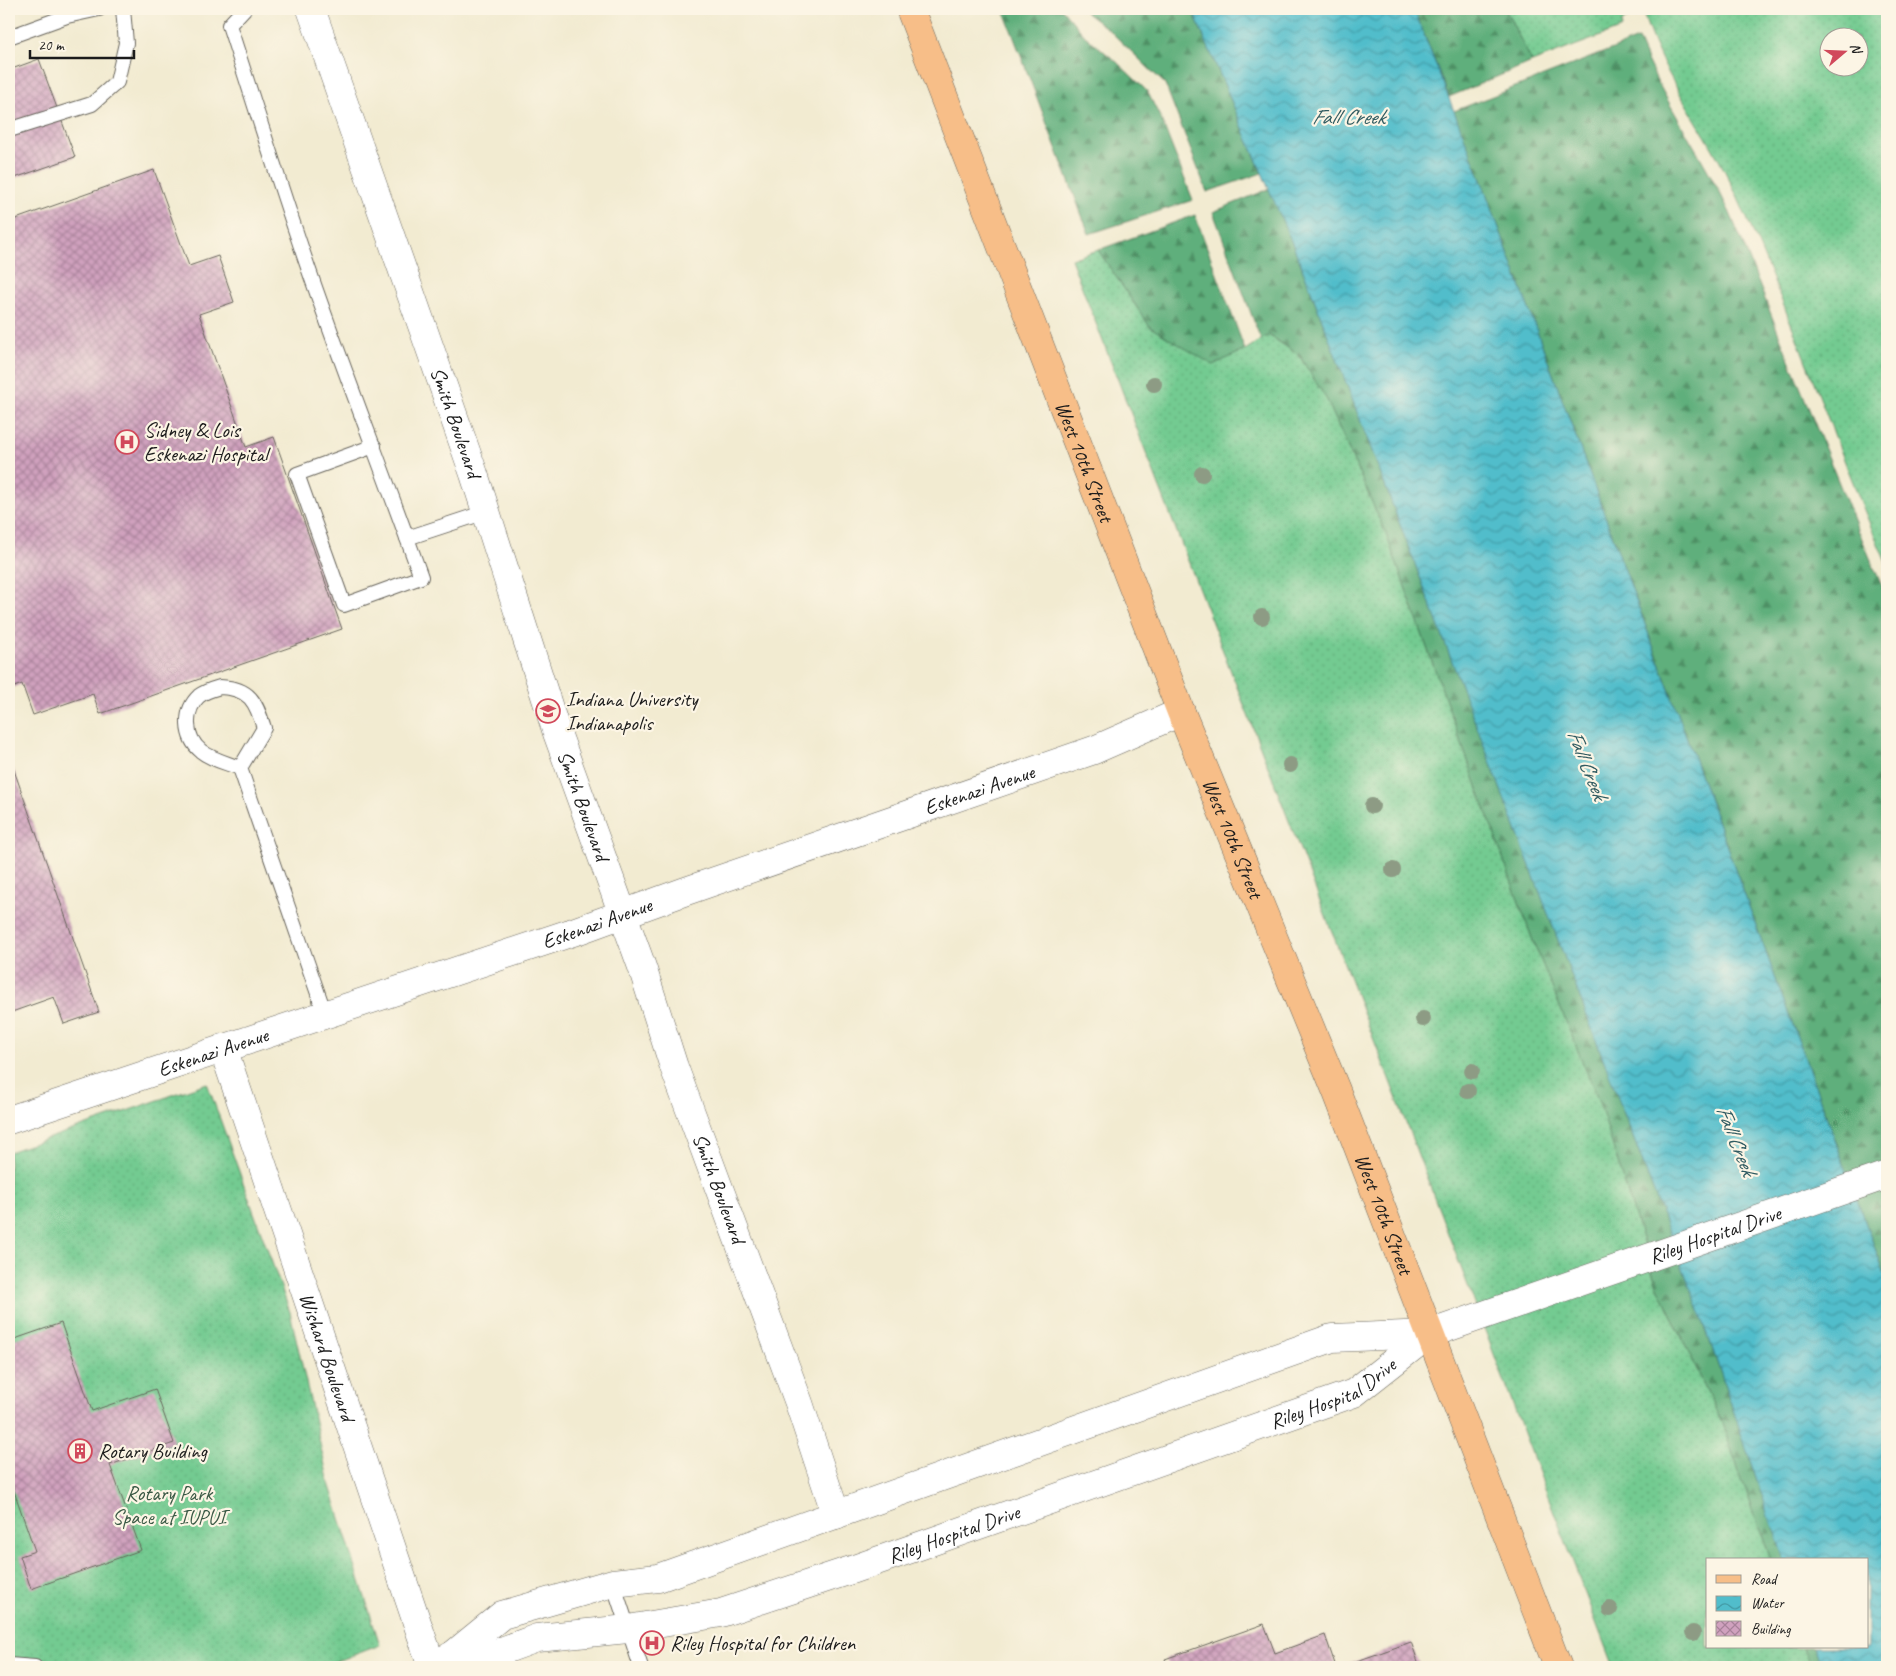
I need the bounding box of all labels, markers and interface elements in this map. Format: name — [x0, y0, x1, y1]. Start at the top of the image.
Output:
scale bar — [30, 28, 134, 60]
north arrow — [1818, 28, 1868, 78]
text: 20 m — [38, 36, 65, 55]
text: N — [1846, 41, 1866, 57]
water label: Fall Creek — [1312, 103, 1388, 131]
street label: Smith Boulevard — [425, 364, 488, 484]
street label: West 10th Street — [1049, 398, 1120, 527]
place label: Sidney & Lois Eskenazi Hospital — [144, 417, 271, 467]
hospital icon: Sidney & Lois Eskenazi Hospital — [114, 429, 140, 455]
place label: Indiana University Indianapolis — [566, 686, 699, 736]
school or university icon: Indiana University Indianapolis — [535, 698, 561, 724]
water label: Fall Creek — [1561, 725, 1615, 807]
street label: Smith Boulevard — [552, 747, 617, 868]
street label: Eskenazi Avenue — [921, 758, 1039, 821]
street label: West 10th Street — [1197, 775, 1270, 904]
street label: Eskenazi Avenue — [539, 891, 656, 954]
street label: Eskenazi Avenue — [154, 1021, 273, 1082]
water label: Fall Creek — [1710, 1101, 1764, 1183]
street label: Smith Boulevard — [687, 1130, 753, 1250]
street label: West 10th Street — [1349, 1150, 1419, 1280]
street label: Riley Hospital Drive — [1645, 1199, 1786, 1270]
street label: Wishard Boulevard — [294, 1289, 362, 1428]
street label: Riley Hospital Drive — [1266, 1351, 1403, 1435]
building icon: Rotary Building — [67, 1438, 93, 1464]
place label: Rotary Building — [98, 1438, 208, 1464]
park label: Rotary Park Space at IUPUI — [112, 1480, 231, 1530]
street label: Riley Hospital Drive — [884, 1498, 1025, 1569]
legend — [1706, 1558, 1868, 1648]
text: Road — [1751, 1570, 1778, 1589]
text: Water — [1751, 1594, 1785, 1613]
text: Building — [1751, 1620, 1791, 1639]
hospital icon: Riley Hospital for Children — [639, 1630, 665, 1656]
place label: Riley Hospital for Children — [670, 1630, 856, 1656]

